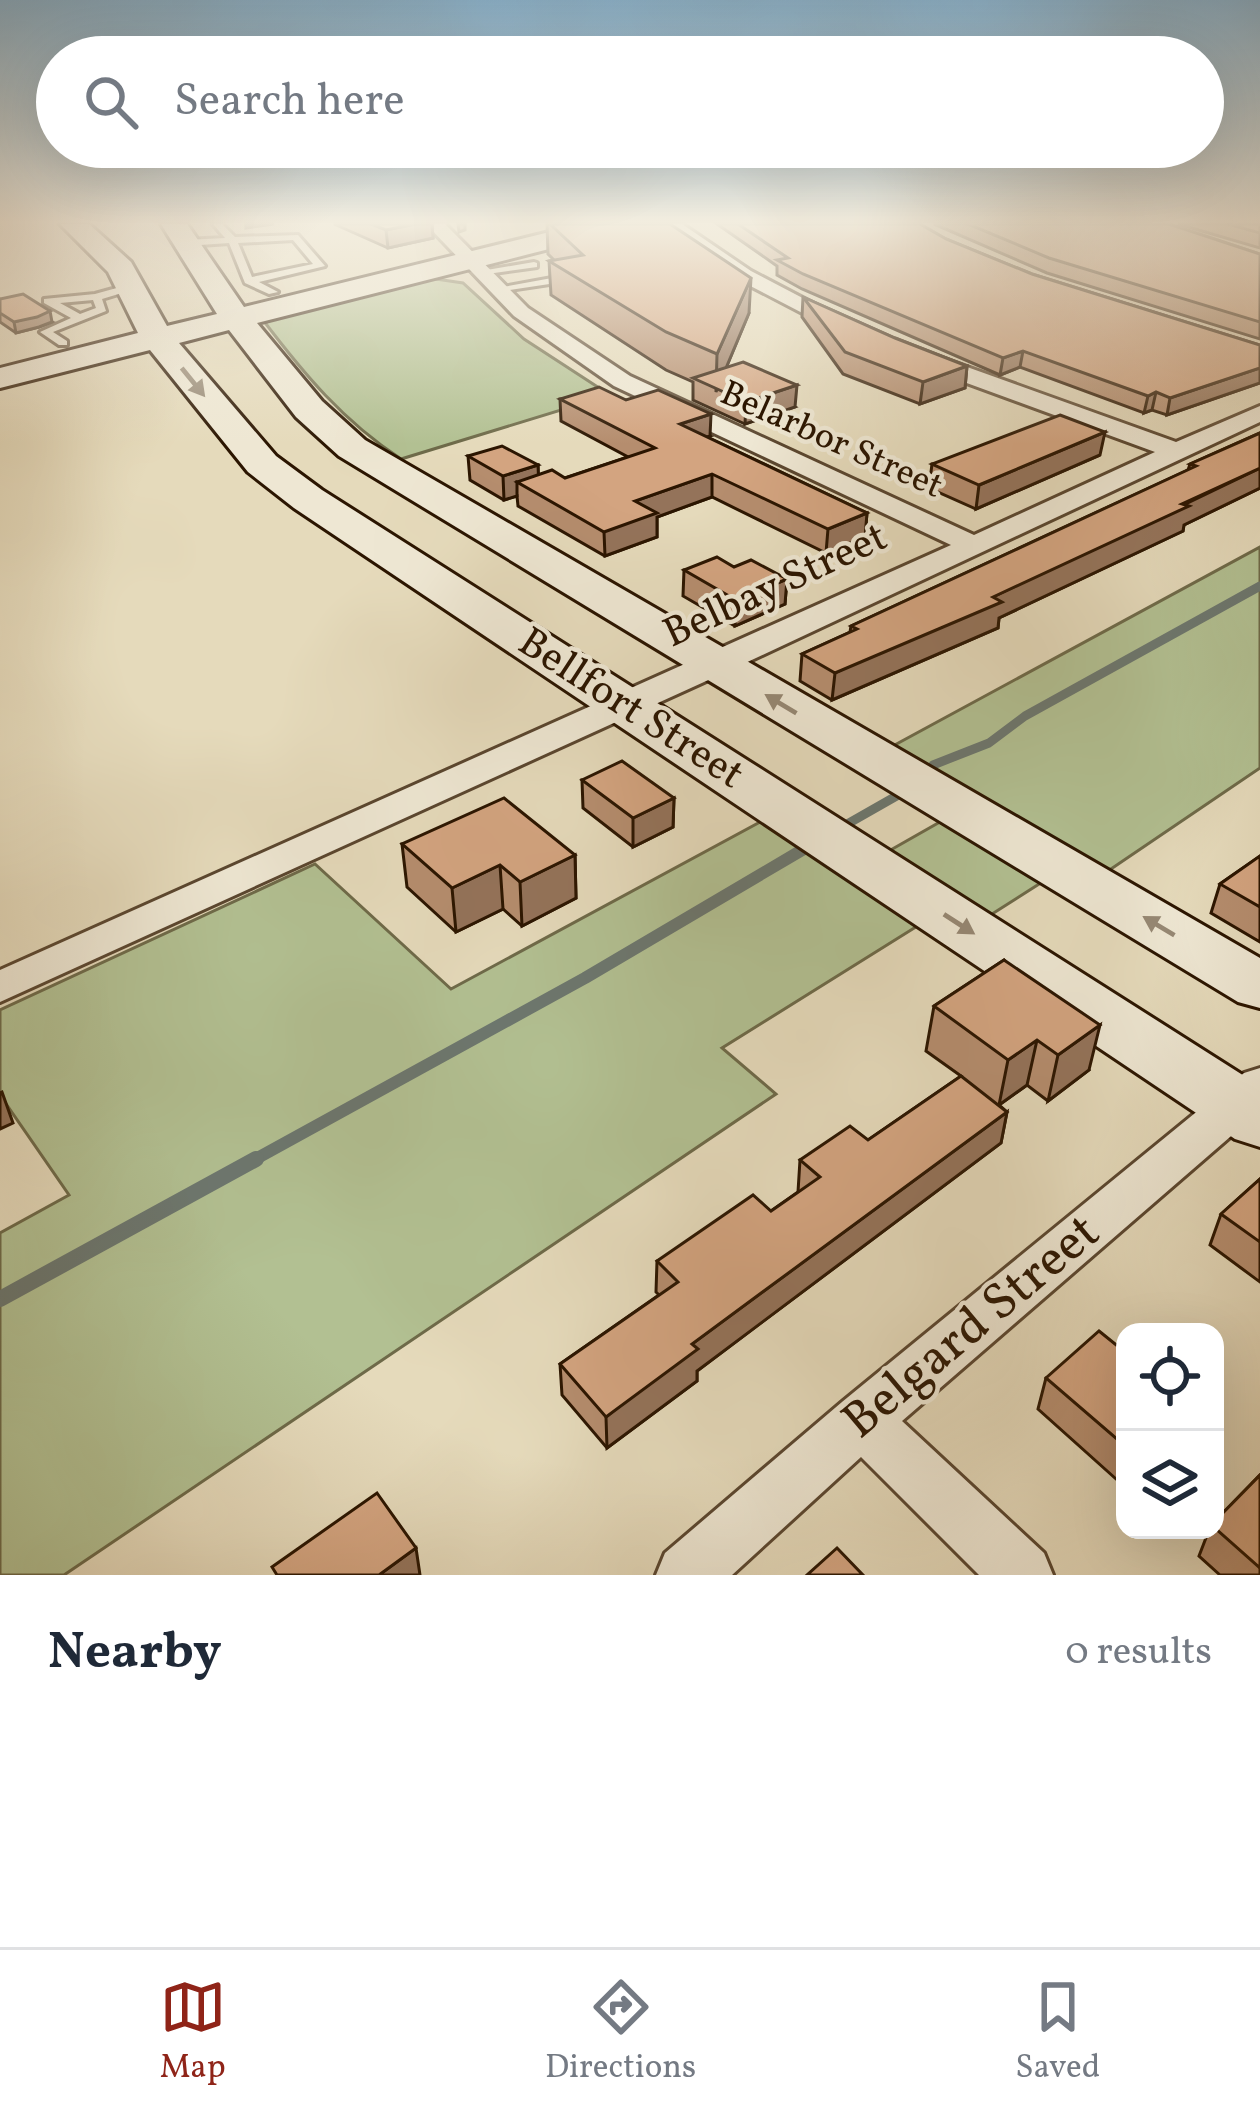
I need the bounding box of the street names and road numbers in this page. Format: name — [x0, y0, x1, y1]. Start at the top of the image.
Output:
street label: Belarbor Street — [712, 370, 950, 512]
street label: Belbay Street — [654, 509, 898, 665]
street label: Bellfort Street — [505, 615, 755, 805]
street label: Belgard Street — [828, 1199, 1116, 1457]

